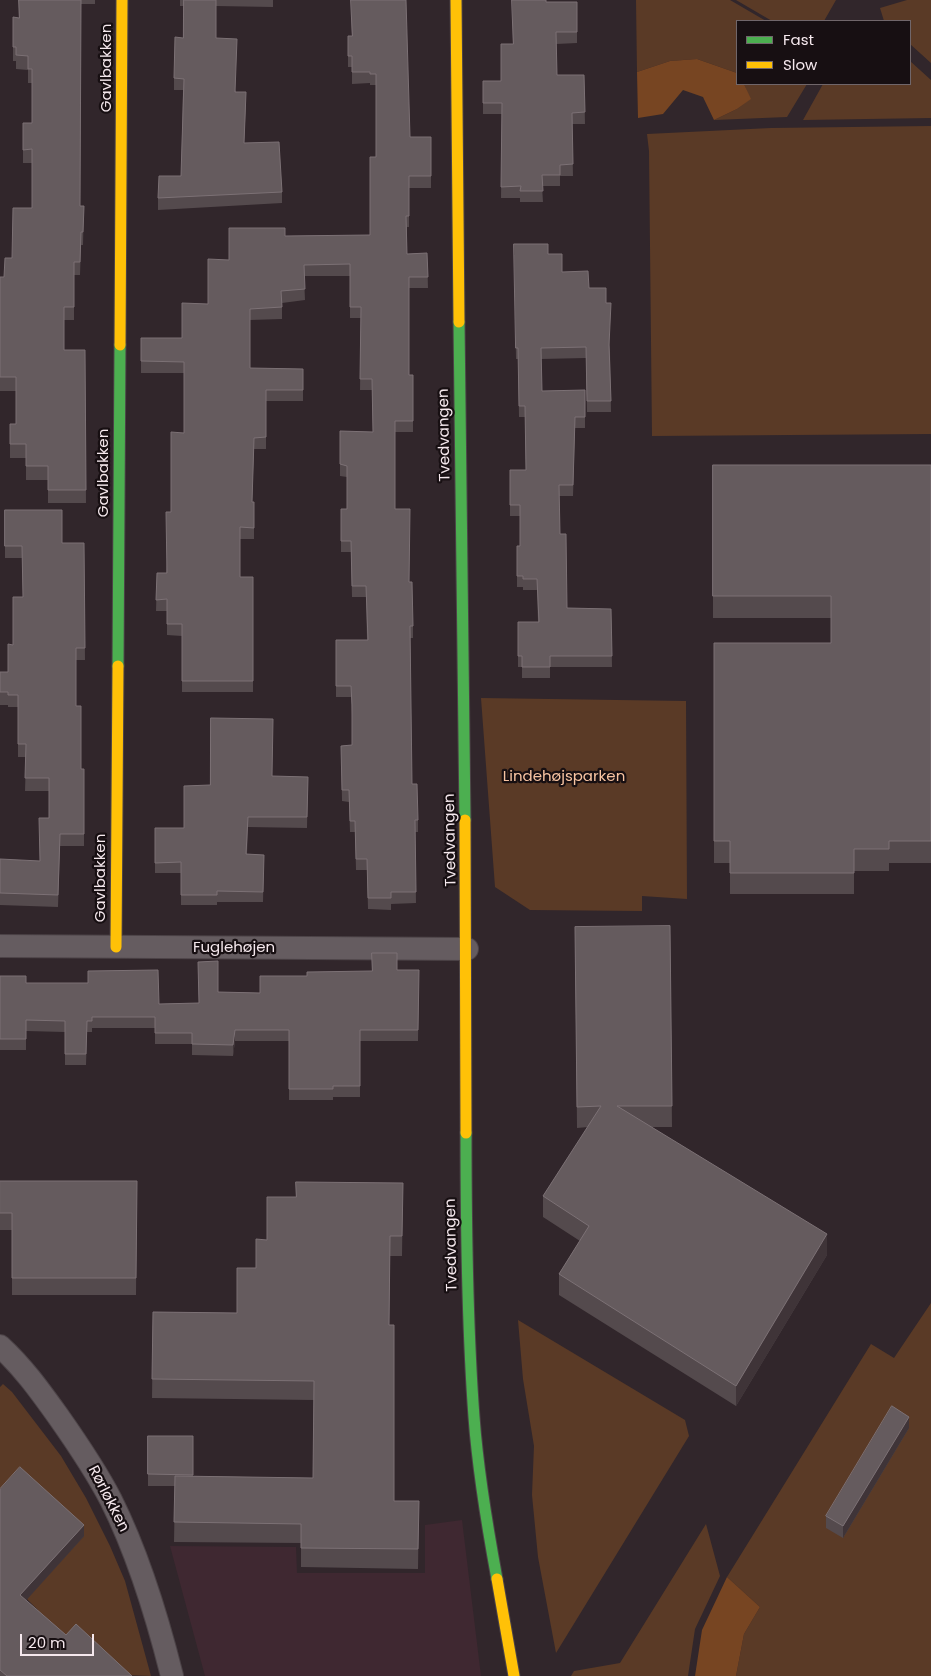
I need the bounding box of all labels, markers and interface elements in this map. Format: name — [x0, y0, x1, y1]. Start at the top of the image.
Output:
legend — [736, 20, 911, 85]
street label: Gavlbakken — [98, 24, 116, 112]
text: Fast — [783, 29, 814, 50]
text: Slow — [783, 54, 817, 75]
street label: Tvedvangen — [435, 388, 455, 482]
street label: Gavlbakken — [95, 429, 113, 517]
park label: Lindehøjsparken — [503, 768, 625, 786]
street label: Tvedvangen — [441, 793, 461, 887]
street label: Gavlbakken — [92, 834, 110, 922]
street label: Fuglehøjen — [193, 939, 275, 957]
street label: Tvedvangen — [442, 1198, 462, 1292]
street label: Rørløkken — [84, 1463, 132, 1535]
scale bar — [22, 1624, 96, 1656]
text: 20 m — [28, 1632, 66, 1653]

